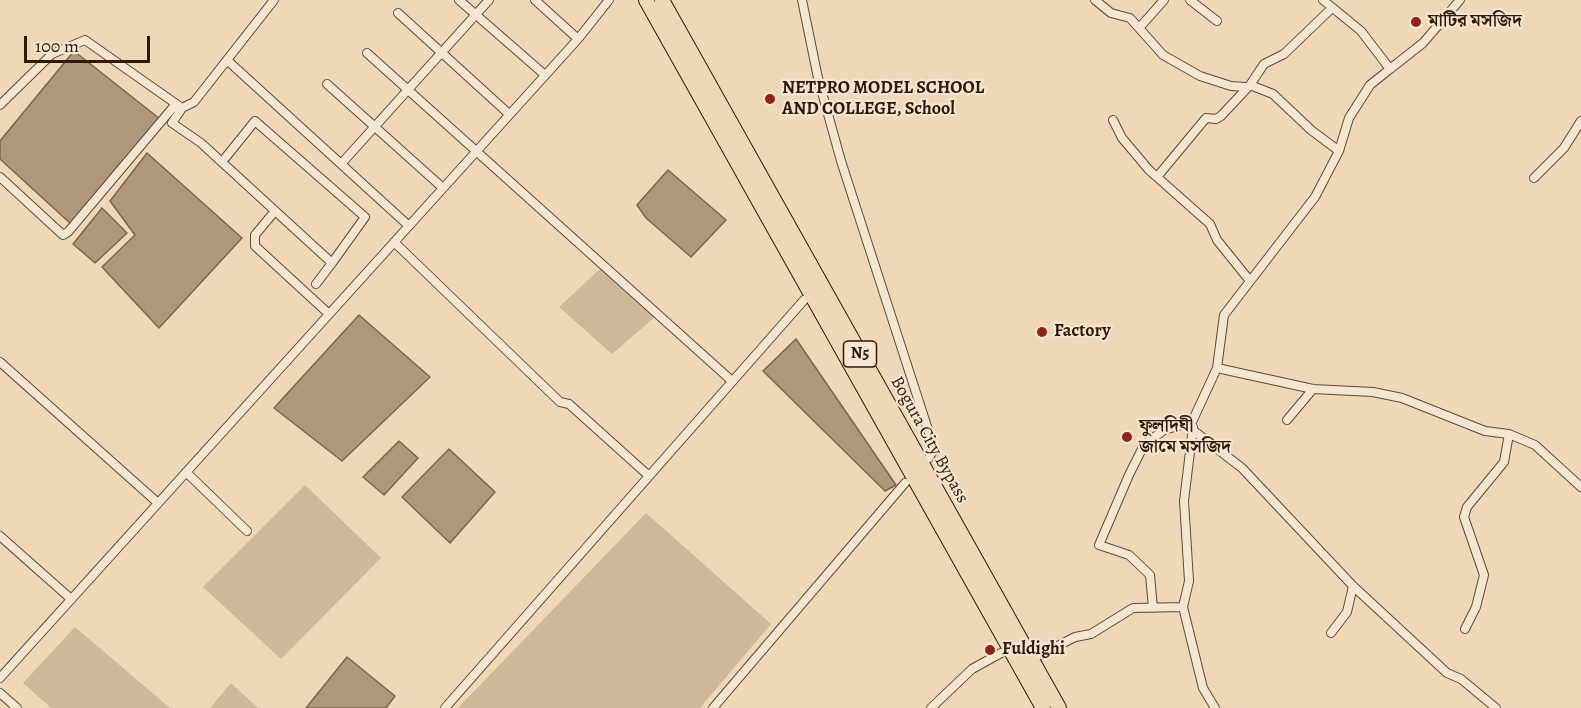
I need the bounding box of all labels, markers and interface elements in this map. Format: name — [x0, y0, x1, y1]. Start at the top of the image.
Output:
place label: মাটির মসজিদ — [1428, 11, 1522, 33]
marker: মাটির মসজিদ — [1409, 15, 1423, 29]
scale bar — [27, 24, 153, 62]
text: 100 m — [35, 34, 79, 58]
place label: NETPRO MODEL SCHOOL AND COLLEGE, School — [782, 78, 984, 121]
marker: NETPRO MODEL SCHOOL AND COLLEGE, School — [763, 92, 777, 106]
place label: Factory — [1054, 321, 1111, 343]
marker: Factory — [1035, 325, 1049, 339]
road number: N5 — [844, 341, 876, 367]
street label: Bogura City Bypass — [885, 373, 973, 507]
place label: ফুলদিঘী জামে মসজিদ — [1139, 416, 1231, 458]
marker: ফুলদিঘী জামে মসজিদ — [1120, 430, 1134, 444]
place label: Fuldighi — [1002, 639, 1065, 661]
marker: Fuldighi — [983, 643, 997, 657]

